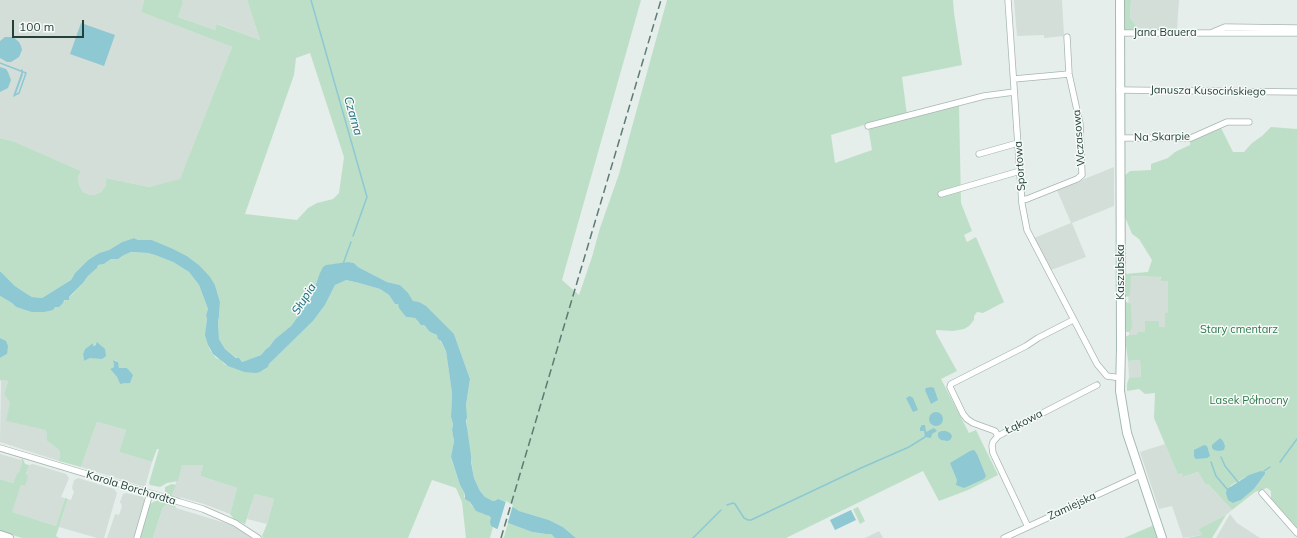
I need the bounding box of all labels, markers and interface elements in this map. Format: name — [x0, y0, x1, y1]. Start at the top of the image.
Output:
scale bar — [14, 12, 86, 38]
text: 100 m — [19, 19, 54, 34]
street label: Jana Bauera — [1133, 26, 1197, 40]
street label: Janusza Kusocińskiego — [1150, 83, 1266, 99]
water label: Czarna — [341, 95, 365, 137]
street label: Wczasowa — [1070, 109, 1088, 167]
street label: Na Skarpie — [1134, 130, 1190, 144]
street label: Sportowa — [1012, 141, 1028, 191]
street label: Kaszubska — [1114, 244, 1128, 300]
water label: Słupia — [289, 281, 319, 317]
park label: Stary cmentarz — [1200, 323, 1278, 337]
park label: Lasek Północny — [1210, 394, 1288, 408]
street label: Łąkowa — [1003, 407, 1045, 437]
street label: Karola Borchardta — [85, 468, 177, 508]
street label: Zamiejska — [1046, 489, 1098, 523]

